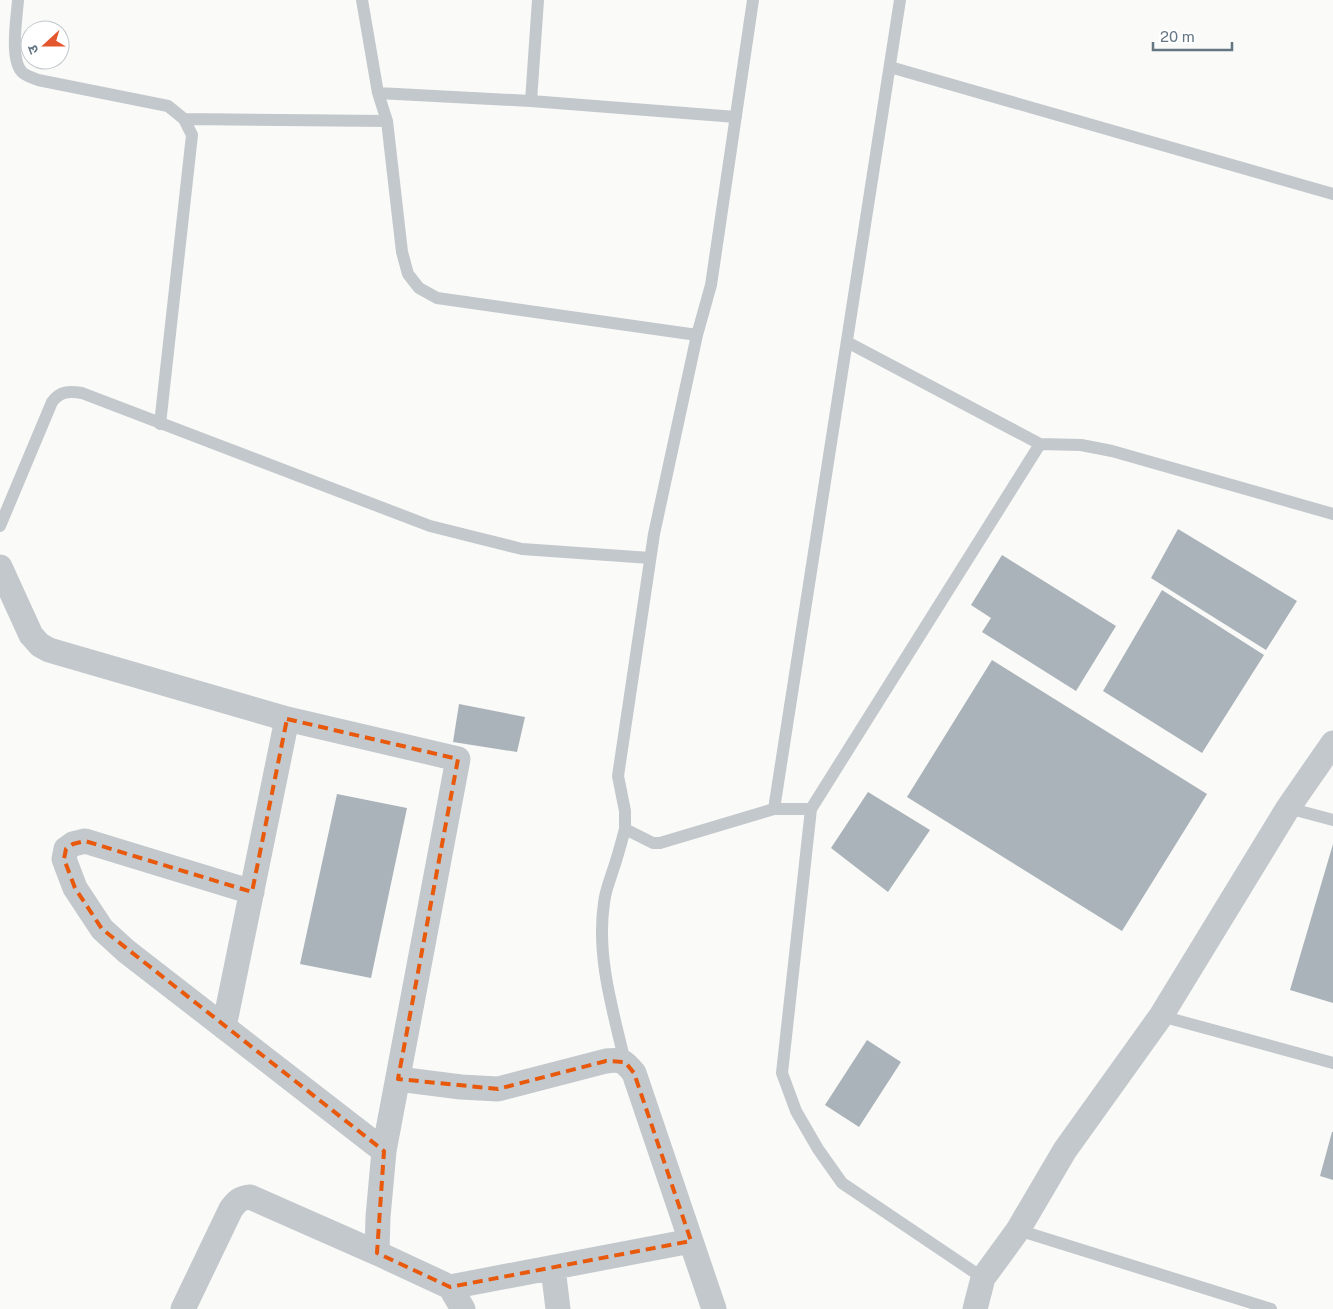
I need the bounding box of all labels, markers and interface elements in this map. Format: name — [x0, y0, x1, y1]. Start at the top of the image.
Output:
north arrow — [20, 20, 70, 70]
scale bar — [1153, 20, 1232, 52]
text: 20 m — [1160, 28, 1195, 45]
text: उ — [24, 42, 42, 56]

